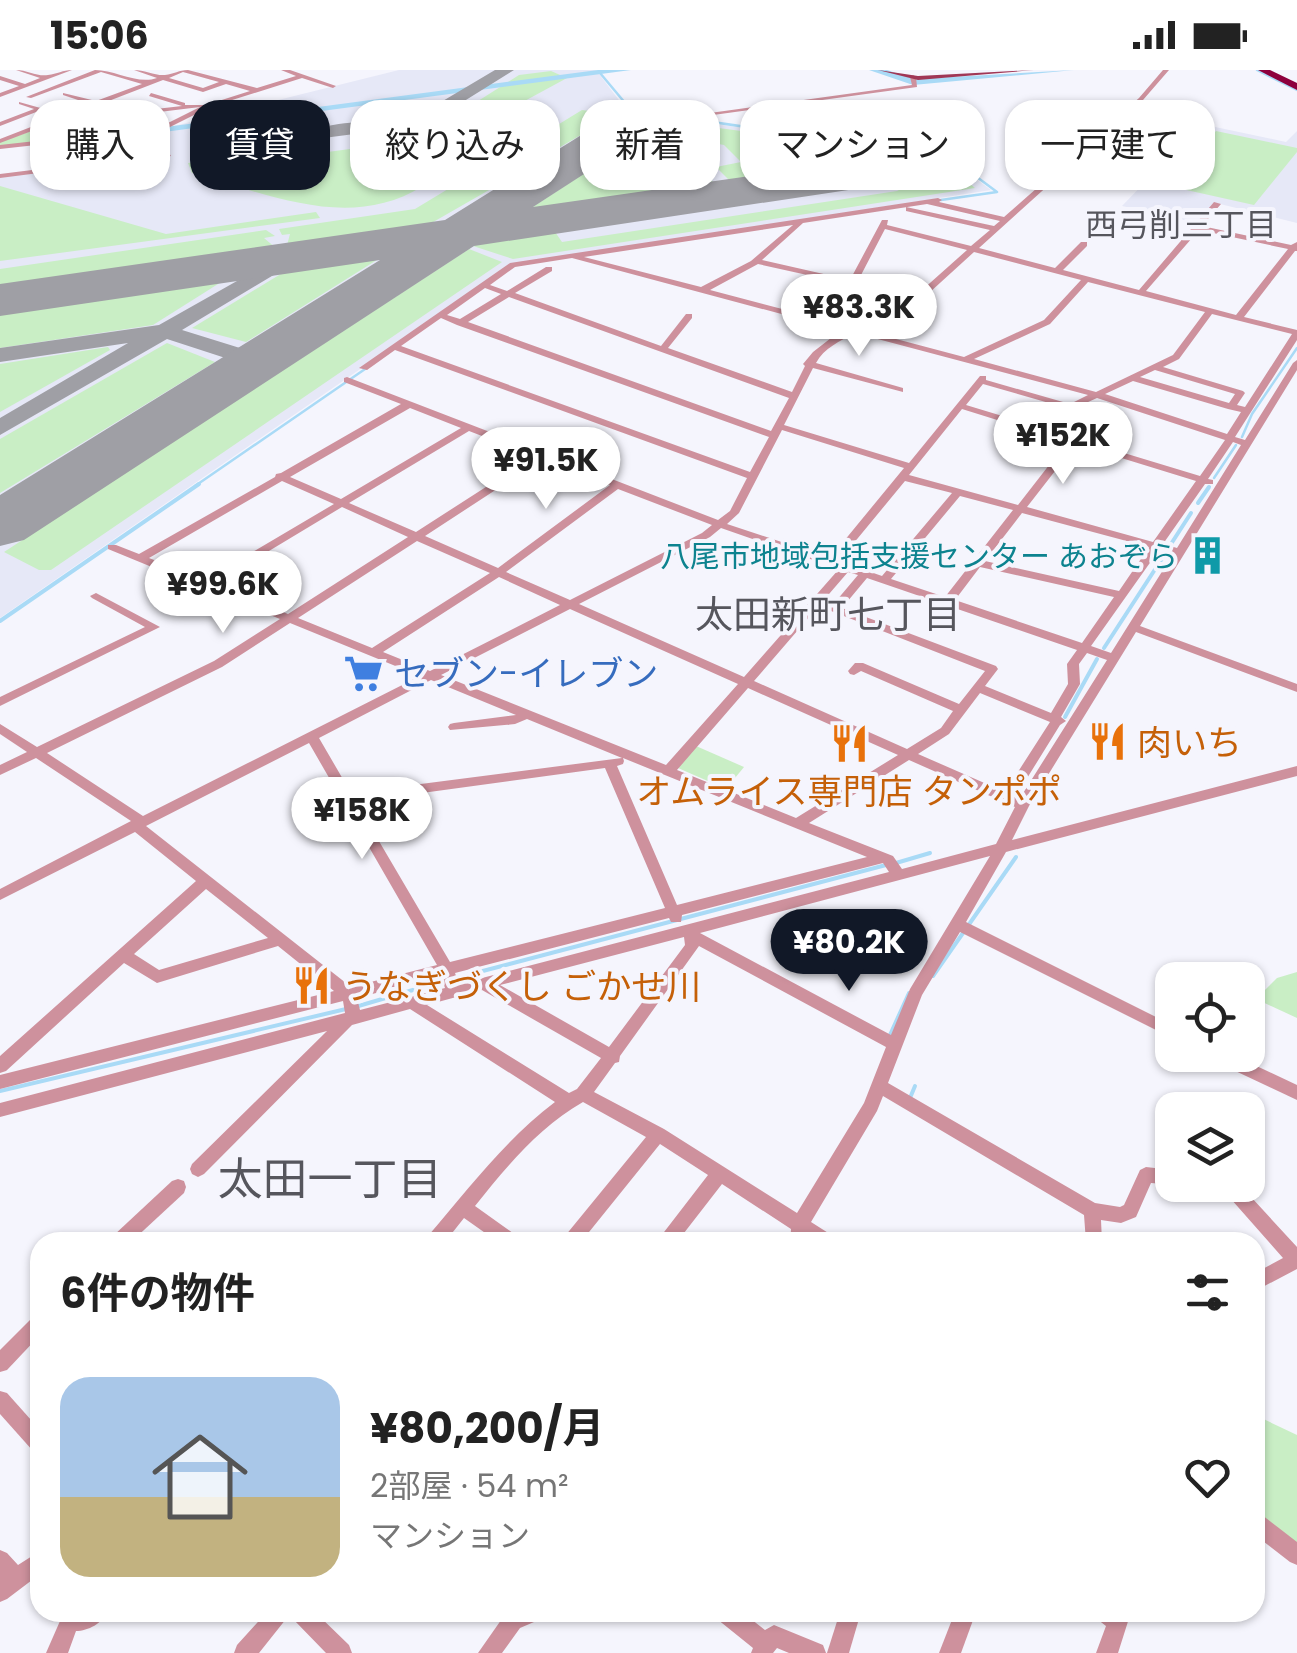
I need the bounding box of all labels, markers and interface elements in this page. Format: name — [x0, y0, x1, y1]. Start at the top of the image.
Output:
text: 15:06 — [50, 9, 149, 62]
chip: 購入 — [30, 100, 170, 190]
chip: 賃貸 — [190, 100, 330, 190]
chip: 絞り込み — [350, 100, 560, 190]
chip: 新着 — [580, 100, 720, 190]
chip: マンション — [740, 100, 985, 190]
chip: 一戸建て — [1005, 100, 1215, 190]
district label: 西弓削三丁目 — [1085, 202, 1277, 247]
pin: ¥83.3K — [778, 274, 940, 359]
text: ¥83.3K — [803, 284, 915, 329]
pin: ¥152K — [993, 402, 1133, 487]
text: ¥152K — [1016, 412, 1110, 457]
pin: ¥91.5K — [465, 427, 627, 512]
text: ¥91.5K — [493, 437, 599, 482]
place label: 八尾市地域包括支援センター あおぞら — [660, 535, 1178, 578]
building icon: 八尾市地域包括支援センター あおぞら — [1187, 535, 1229, 577]
pin: ¥99.6K — [142, 551, 304, 636]
text: ¥99.6K — [167, 561, 279, 606]
district label: 太田新町七丁目 — [695, 588, 961, 641]
place label: セブン-イレブン — [394, 649, 658, 698]
supermarket icon: セブン-イレブン — [343, 652, 385, 694]
place label: 肉いち — [1137, 718, 1242, 767]
restaurant icon: 肉いち — [1086, 721, 1128, 763]
restaurant icon: オムライス専門店 タンポポ — [828, 723, 870, 765]
place label: オムライス専門店 タンポポ — [636, 767, 1062, 816]
pin: ¥158K — [292, 777, 432, 862]
text: ¥158K — [313, 787, 411, 832]
pin: ¥80.2K — [768, 909, 930, 994]
text: ¥80.2K — [793, 919, 905, 964]
place label: うなぎづくし ごかせ川 — [342, 962, 701, 1011]
map controls — [1155, 962, 1265, 1202]
button: locate — [1155, 962, 1265, 1072]
restaurant icon: うなぎづくし ごかせ川 — [291, 965, 333, 1007]
button: layers — [1155, 1092, 1265, 1202]
district label: 太田一丁目 — [217, 1148, 443, 1211]
text: 6件の物件 — [60, 1264, 255, 1323]
icon: filters — [1180, 1265, 1235, 1320]
text: ¥80,200/月 — [370, 1399, 605, 1458]
icon: home — [140, 1417, 260, 1537]
icon: heart — [1180, 1450, 1235, 1505]
text: 2部屋 · 54 m² — [370, 1463, 569, 1508]
text: マンション — [370, 1513, 530, 1558]

